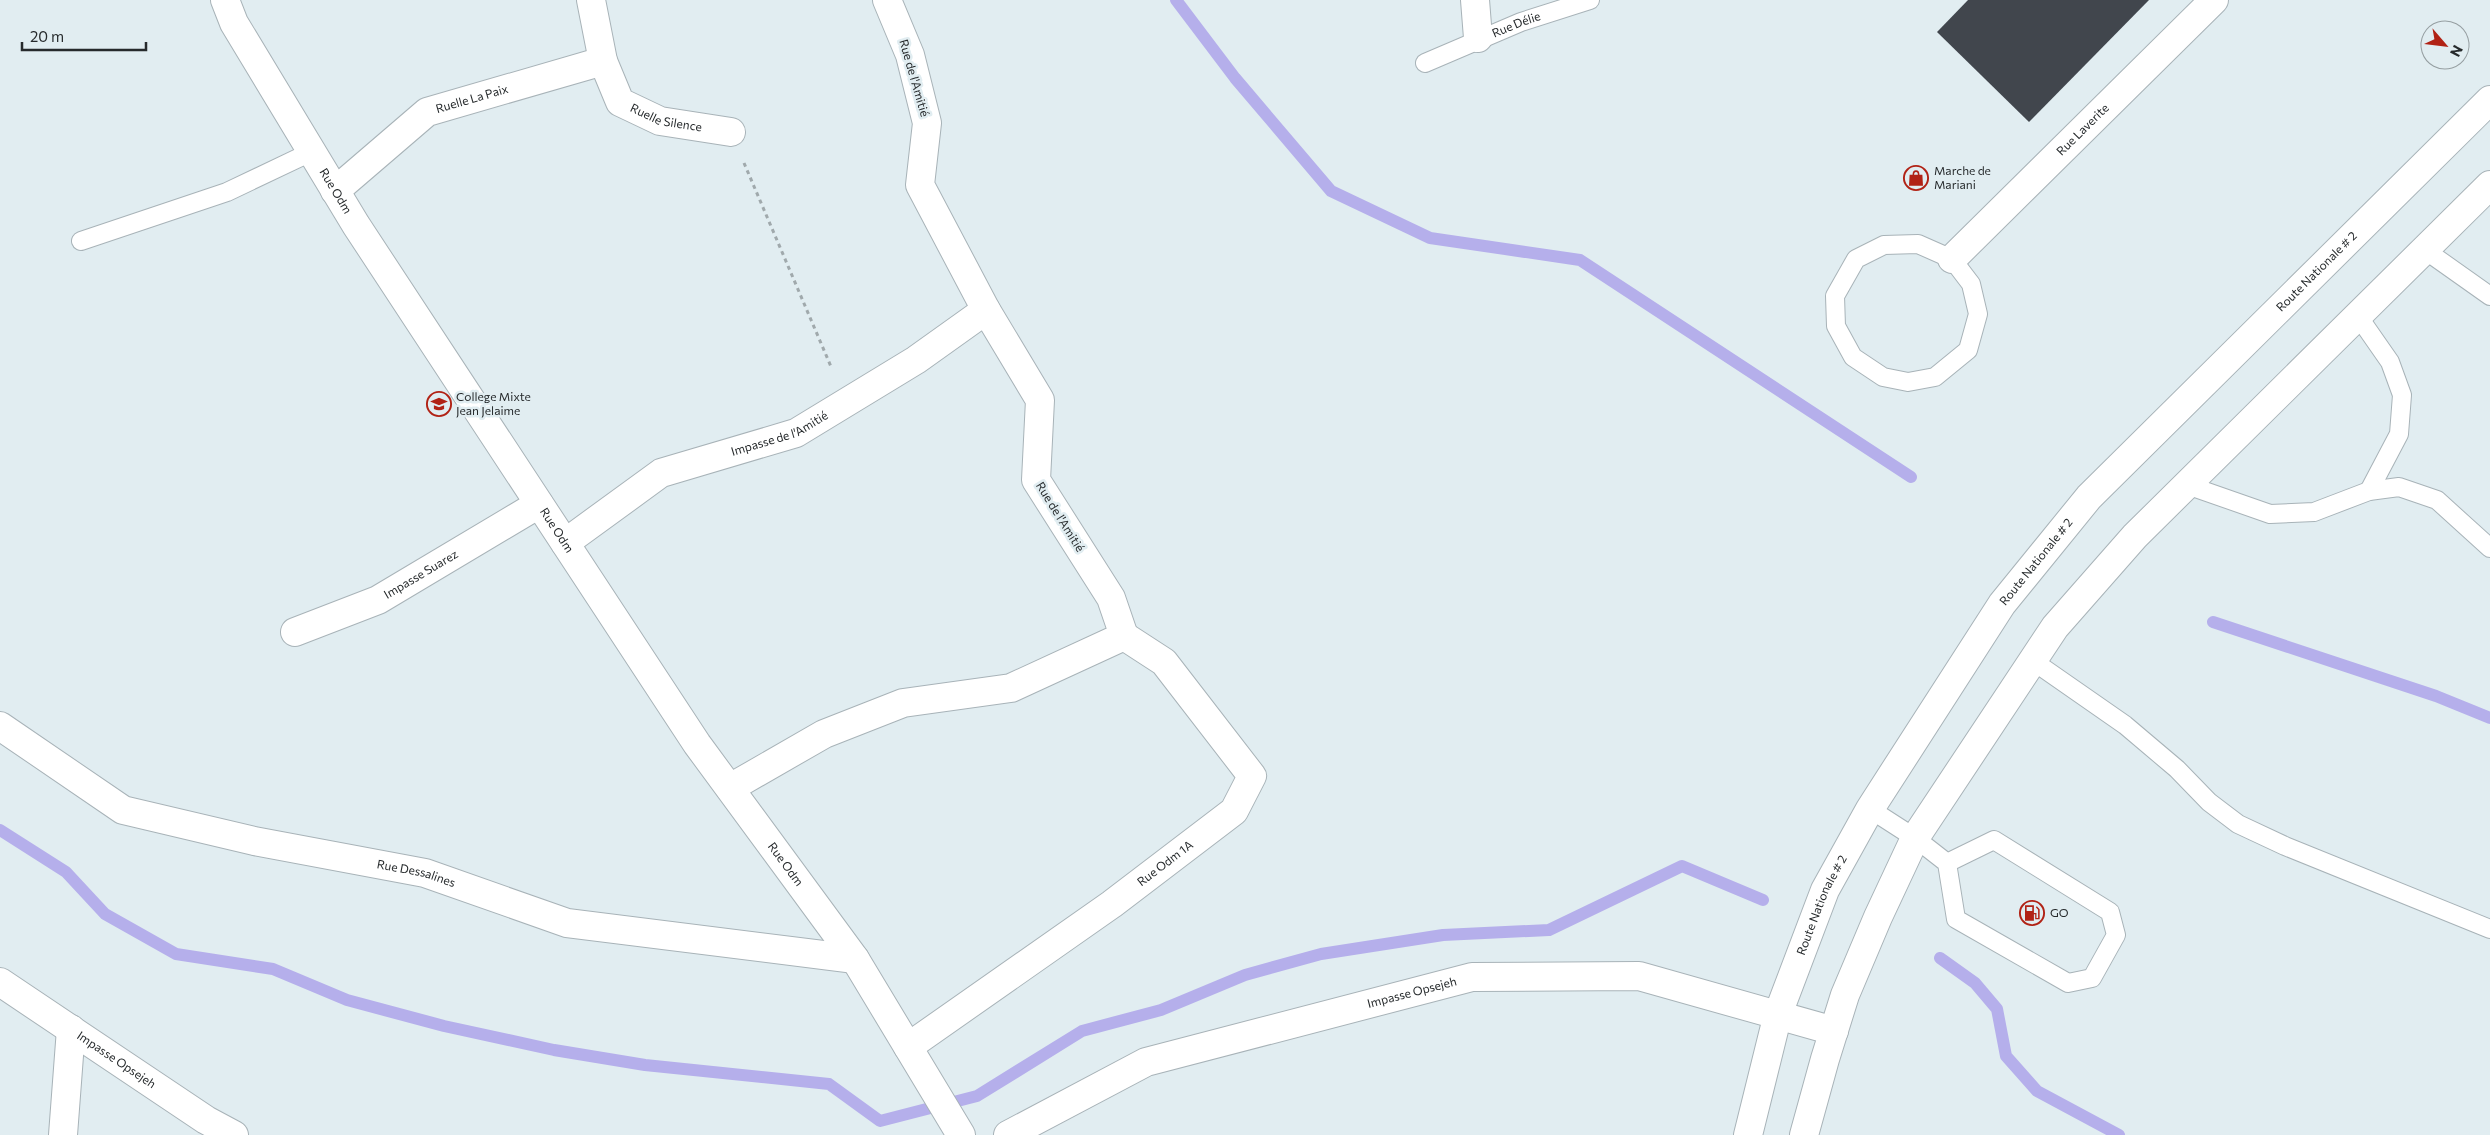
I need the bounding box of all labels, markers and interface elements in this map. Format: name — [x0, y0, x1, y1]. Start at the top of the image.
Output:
street label: Rue Délie — [1489, 8, 1542, 40]
scale bar — [22, 20, 146, 52]
north arrow — [2420, 20, 2470, 70]
text: 20 m — [30, 27, 64, 45]
street label: Rue de l'Amitié — [897, 37, 933, 118]
text: N — [2447, 43, 2467, 60]
street label: Ruelle La Paix — [434, 81, 510, 115]
street label: Ruelle Silence — [628, 100, 703, 133]
street label: Rue Laverite — [2053, 100, 2111, 158]
place label: Marche de Mariani — [1934, 163, 1991, 191]
street label: Rue Odm — [317, 165, 355, 216]
shop icon: Marche de Mariani — [1903, 165, 1929, 191]
street label: Route Nationale # 2 — [2273, 228, 2359, 314]
place label: College Mixte Jean Jelaime — [456, 389, 531, 418]
school or university icon: College Mixte Jean Jelaime — [426, 391, 452, 417]
street label: Impasse de l'Amitié — [729, 407, 830, 458]
street label: Rue de l'Amitié — [1034, 479, 1088, 554]
street label: Rue Odm — [538, 505, 577, 555]
street label: Route Nationale # 2 — [1996, 515, 2075, 607]
street label: Impasse Suarez — [381, 546, 460, 601]
street label: Rue Odm 1A — [1134, 837, 1195, 888]
street label: Rue Odm — [766, 839, 807, 888]
street label: Route Nationale # 2 — [1793, 852, 1849, 957]
street label: Rue Dessalines — [376, 856, 458, 889]
fuel station icon: GO — [2019, 900, 2045, 926]
place label: GO — [2050, 905, 2069, 919]
street label: Impasse Opsejeh — [1366, 973, 1458, 1010]
street label: Impasse Opsejeh — [75, 1028, 159, 1090]

